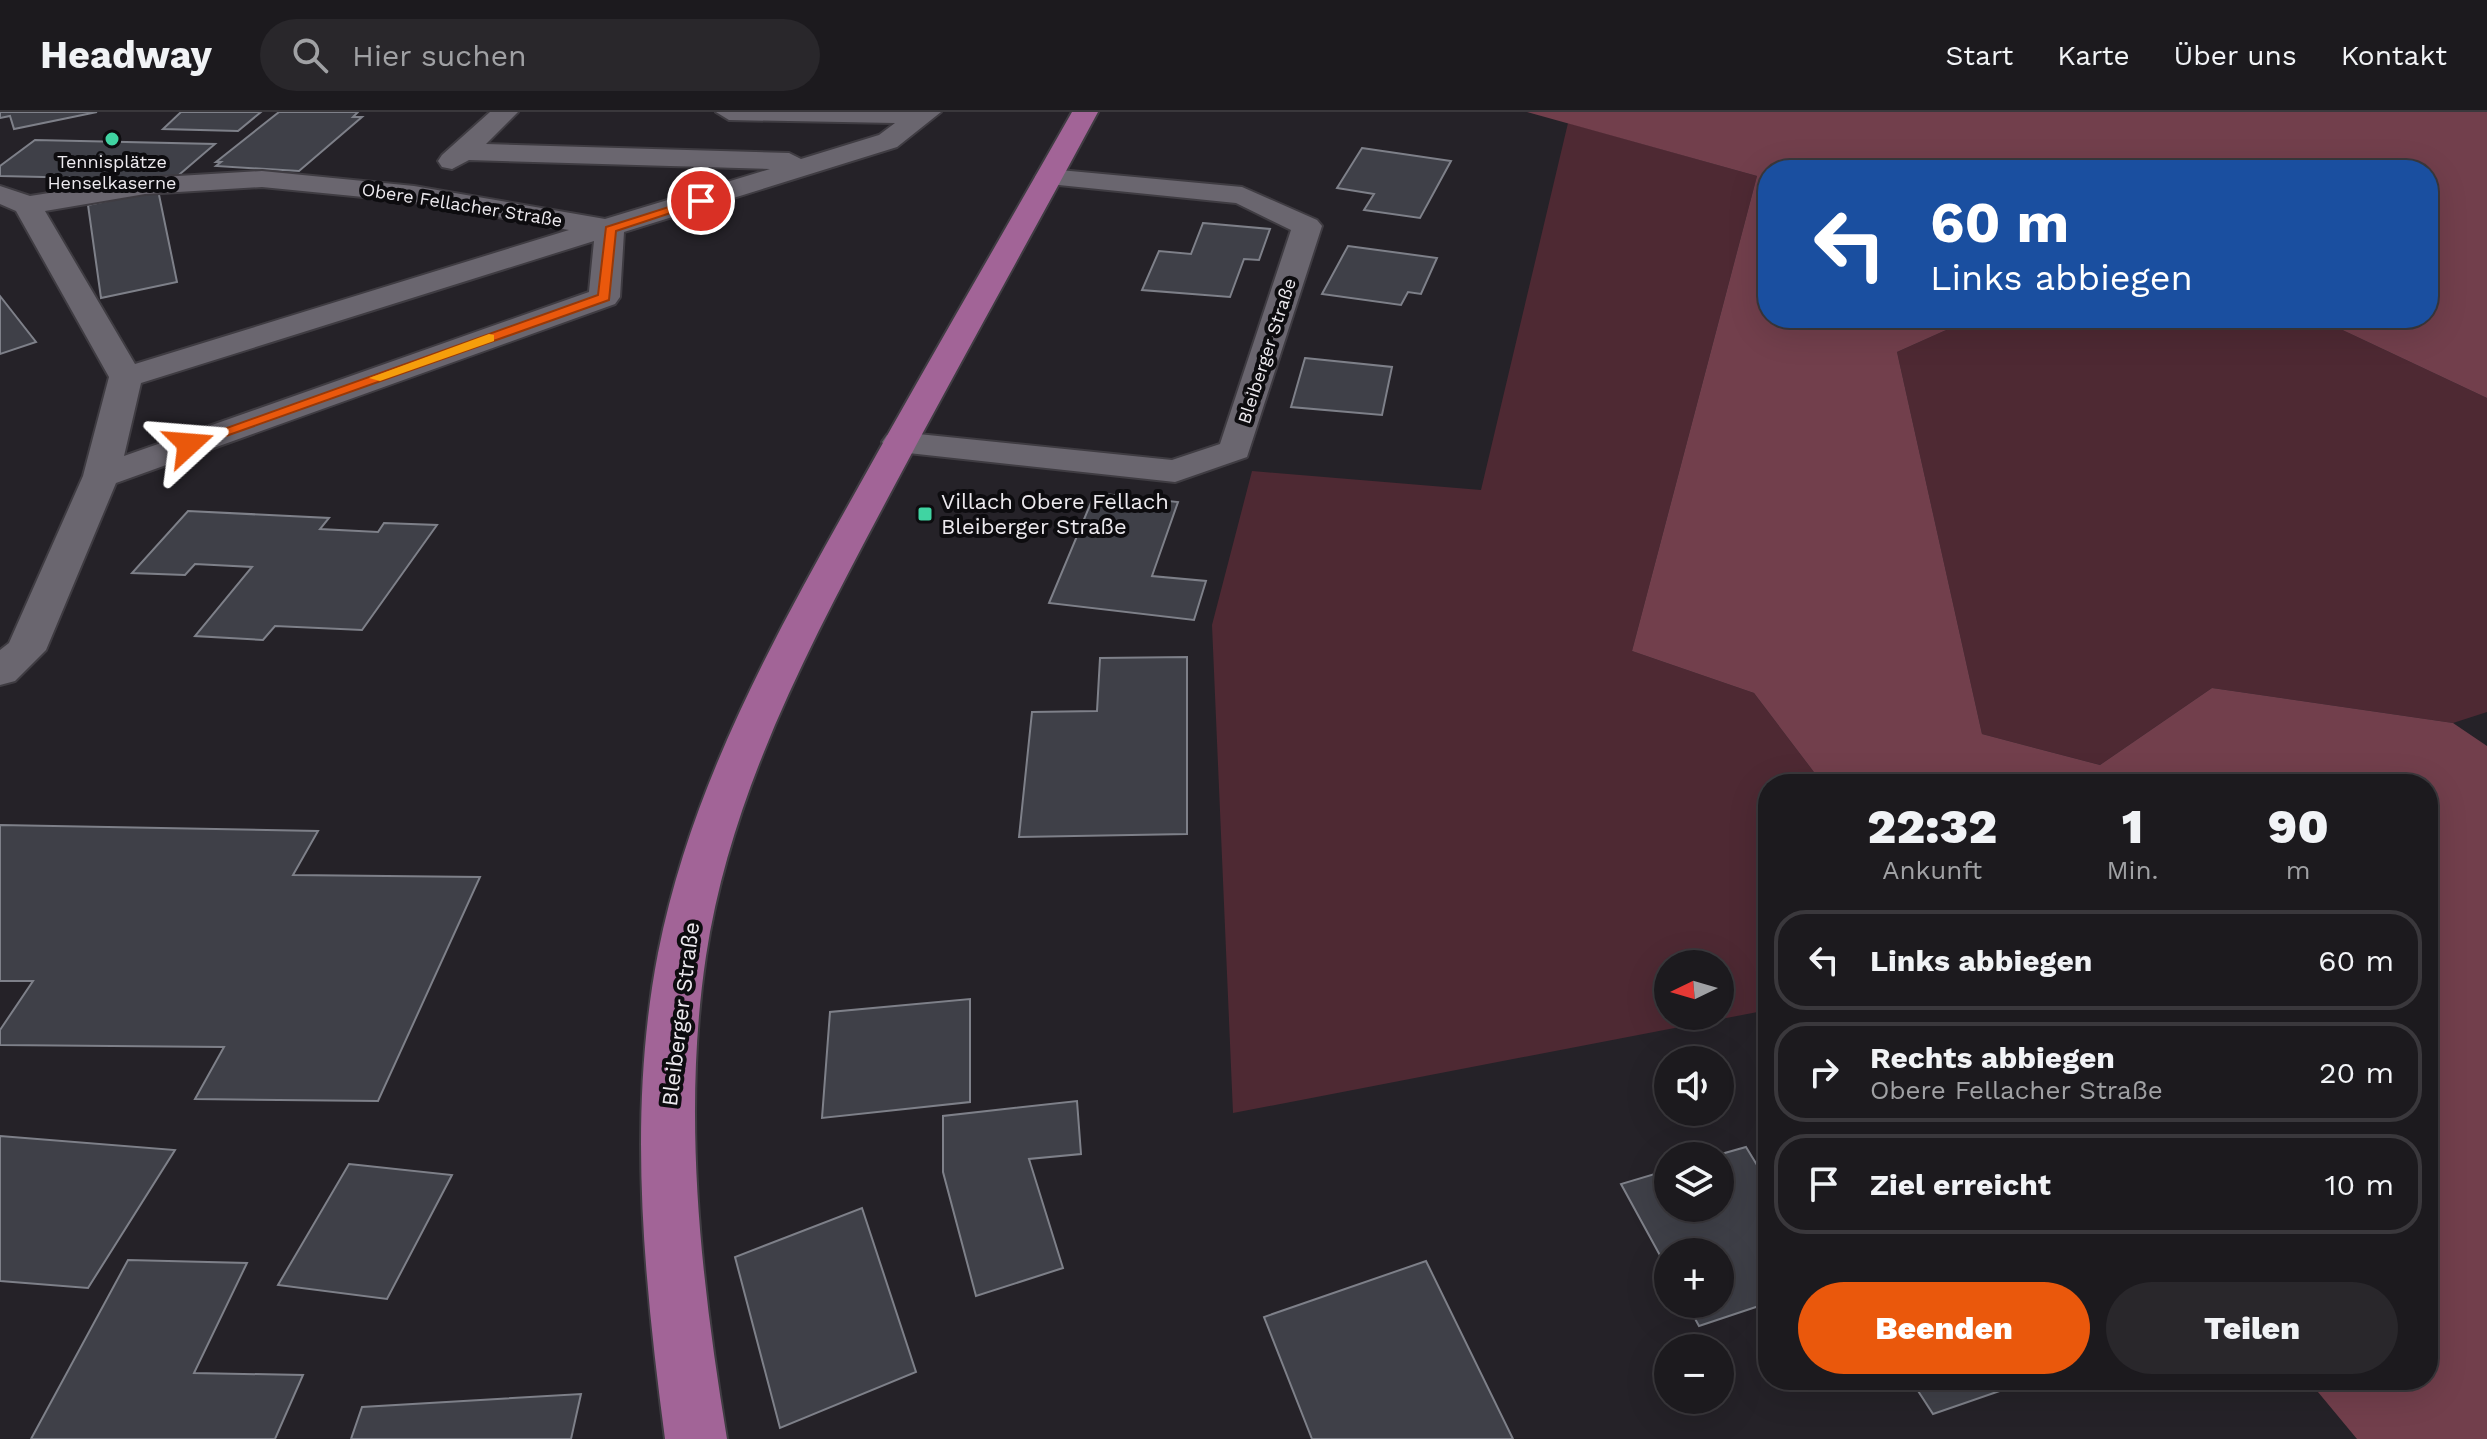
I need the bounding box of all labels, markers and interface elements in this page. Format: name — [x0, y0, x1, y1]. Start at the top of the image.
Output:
search box — [260, 19, 820, 91]
text: Headway — [40, 33, 212, 77]
icon: search — [288, 33, 332, 77]
text: Hier suchen — [352, 38, 527, 73]
text: Start — [1945, 39, 2013, 72]
text: Karte — [2057, 39, 2130, 72]
text: Über uns — [2174, 39, 2297, 72]
text: Kontakt — [2341, 39, 2447, 72]
marker: Tennisplätze Henselkaserne — [103, 130, 121, 148]
place label: Tennisplätze Henselkaserne — [48, 151, 176, 193]
pin — [667, 167, 735, 235]
street label: Obere Fellacher Straße — [360, 178, 564, 231]
icon: arrive — [679, 179, 723, 223]
text: 60 m — [1930, 190, 2069, 256]
icon: left — [1798, 192, 1902, 296]
text: Links abbiegen — [1930, 257, 2193, 299]
street label: Bleiberger Straße — [1233, 275, 1300, 426]
position arrow — [147, 402, 231, 486]
place label: Villach Obere Fellach Bleiberger Straße — [941, 489, 1169, 539]
marker: Villach Obere Fellach Bleiberger Straße — [916, 505, 934, 523]
text: 22:32 — [1867, 798, 1997, 855]
text: 1 — [2122, 798, 2143, 855]
text: 90 — [2268, 798, 2329, 855]
text: Ankunft — [1882, 855, 1982, 885]
text: Min. — [2106, 855, 2159, 885]
text: m — [2286, 855, 2311, 885]
street label: Bleiberger Straße — [657, 920, 704, 1108]
icon: left — [1802, 938, 1846, 982]
text: Links abbiegen — [1870, 943, 2092, 978]
text: 60 m — [2318, 943, 2394, 978]
north arrow — [1654, 950, 1734, 1030]
map controls — [1654, 950, 1734, 1414]
text: Rechts abbiegen — [1870, 1040, 2115, 1075]
button: sound — [1654, 1046, 1734, 1126]
icon: right — [1802, 1050, 1846, 1094]
text: 20 m — [2319, 1055, 2394, 1090]
text: Obere Fellacher Straße — [1870, 1075, 2163, 1105]
button: layers — [1654, 1142, 1734, 1222]
icon: arrive — [1802, 1162, 1846, 1206]
text: Ziel erreicht — [1870, 1167, 2051, 1202]
text: 10 m — [2325, 1167, 2394, 1202]
button: + — [1654, 1238, 1734, 1318]
button: Beenden — [1798, 1282, 2090, 1374]
button: Teilen — [2106, 1282, 2398, 1374]
button: − — [1654, 1334, 1734, 1414]

